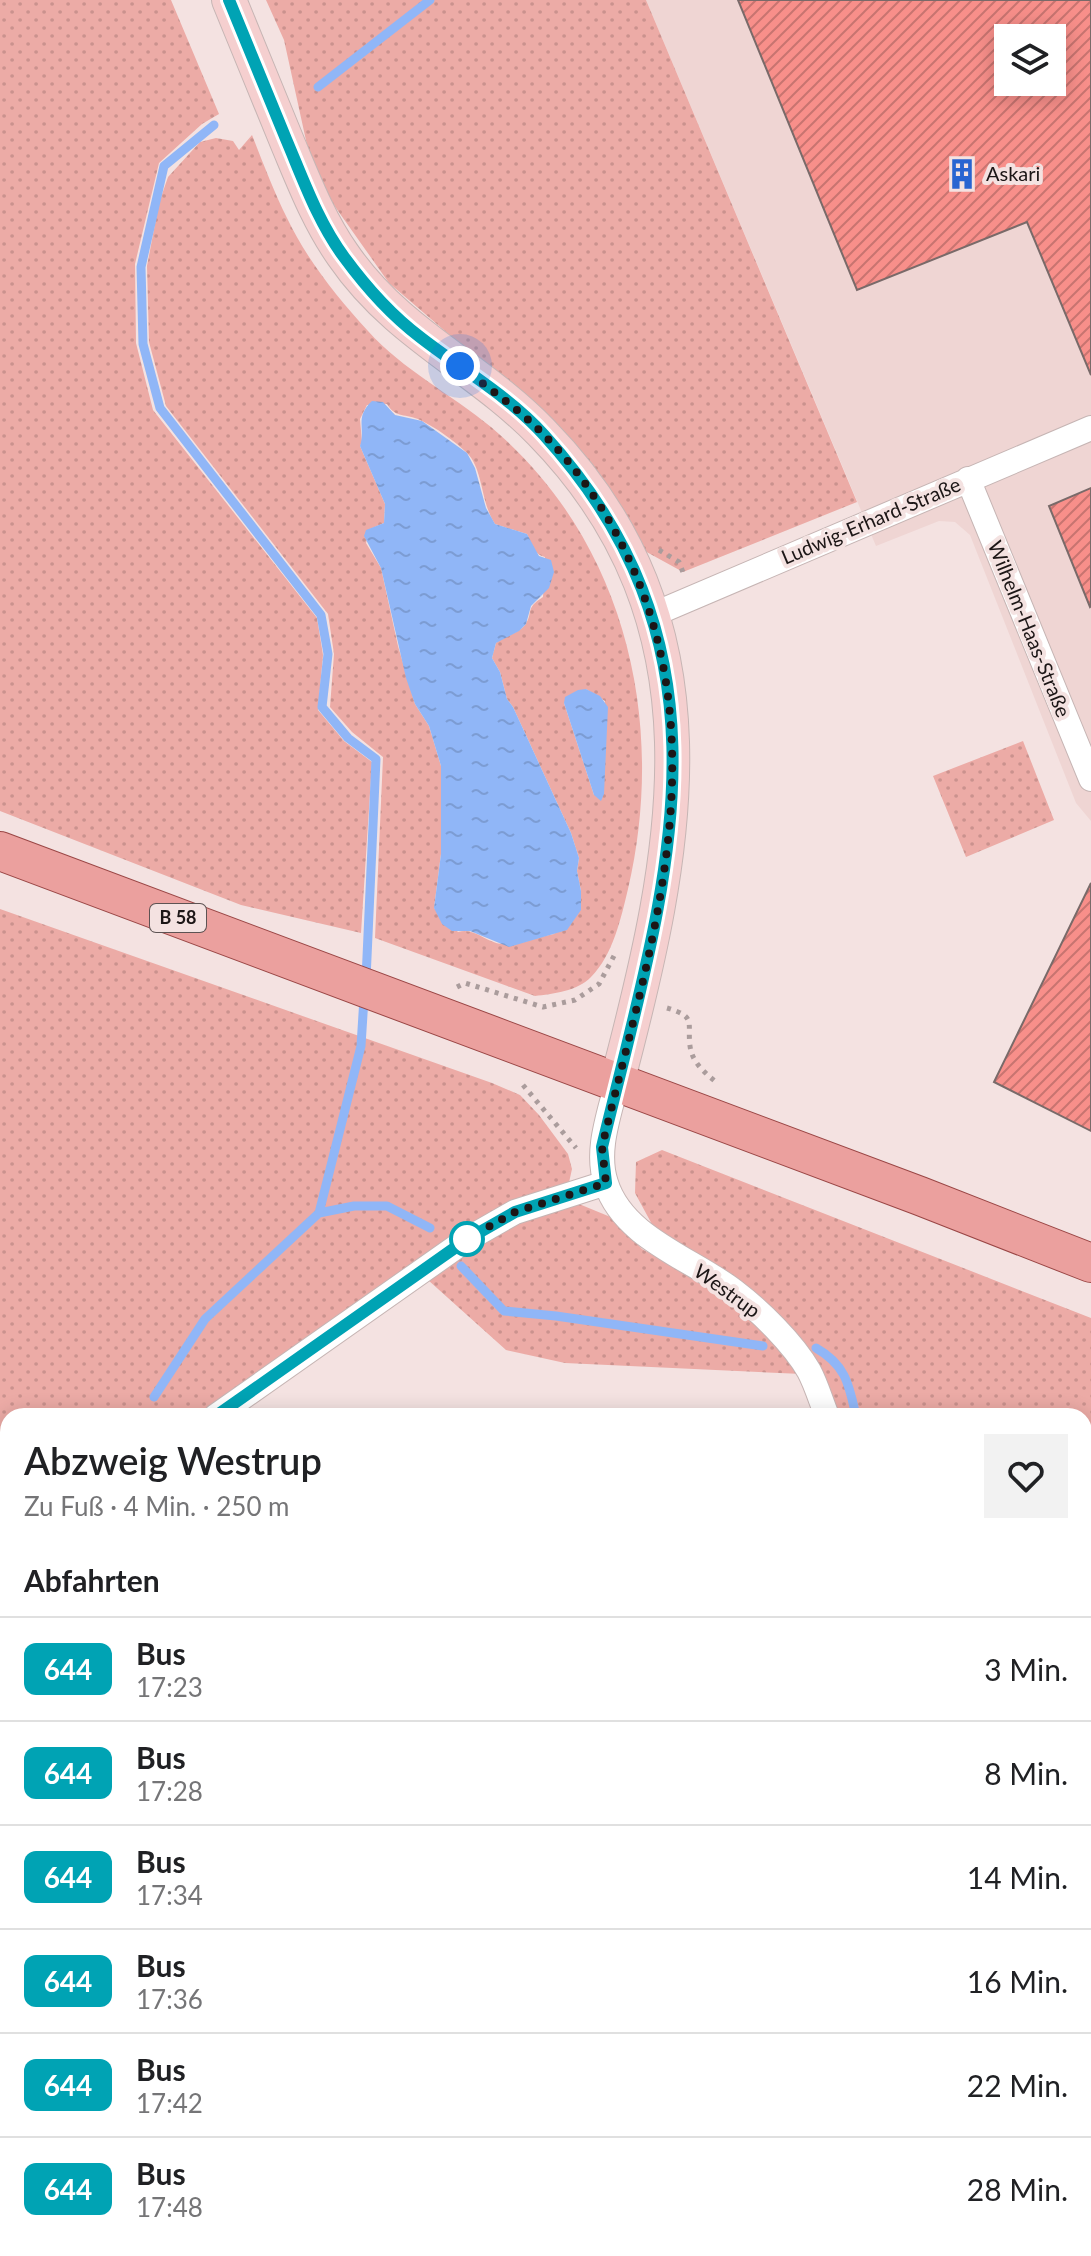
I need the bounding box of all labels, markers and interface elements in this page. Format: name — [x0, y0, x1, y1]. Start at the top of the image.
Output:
map controls — [994, 24, 1066, 96]
button: layers — [994, 24, 1066, 96]
building icon: Askari — [945, 157, 979, 191]
place label: Askari — [986, 161, 1040, 185]
your location — [440, 346, 480, 386]
street label: Ludwig-Erhard-Straße — [777, 471, 964, 569]
street label: Wilhelm-Haas-Straße — [984, 537, 1076, 720]
road number: B 58 — [150, 904, 206, 932]
unlabelled marker — [450, 1222, 484, 1256]
street label: Westrup — [690, 1258, 765, 1322]
button: heart — [984, 1434, 1068, 1518]
text: Abzweig Westrup — [24, 1437, 322, 1483]
text: Zu Fuß · 4 Min. · 250 m — [24, 1490, 290, 1522]
text: Abfahrten — [24, 1562, 160, 1598]
text: Bus — [136, 1635, 186, 1671]
text: 3 Min. — [984, 1651, 1068, 1687]
text: 644 — [44, 1652, 92, 1686]
text: 17:23 — [136, 1671, 203, 1703]
text: Bus — [136, 1739, 186, 1775]
text: 8 Min. — [984, 1755, 1068, 1791]
text: 644 — [44, 1756, 92, 1790]
text: 17:28 — [136, 1775, 203, 1807]
text: Bus — [136, 1843, 186, 1879]
text: 14 Min. — [967, 1859, 1068, 1895]
text: 644 — [44, 1860, 92, 1894]
text: 17:34 — [136, 1879, 203, 1911]
text: Bus — [136, 1947, 186, 1983]
text: 16 Min. — [967, 1963, 1068, 1999]
text: 644 — [44, 1964, 92, 1998]
text: 17:36 — [136, 1983, 203, 2015]
text: Bus — [136, 2051, 186, 2087]
text: 22 Min. — [967, 2067, 1068, 2103]
text: 644 — [44, 2068, 92, 2102]
text: 17:42 — [136, 2087, 203, 2119]
text: Bus — [136, 2155, 186, 2191]
text: 28 Min. — [967, 2171, 1068, 2207]
text: 644 — [44, 2172, 92, 2206]
text: 17:48 — [136, 2191, 203, 2223]

